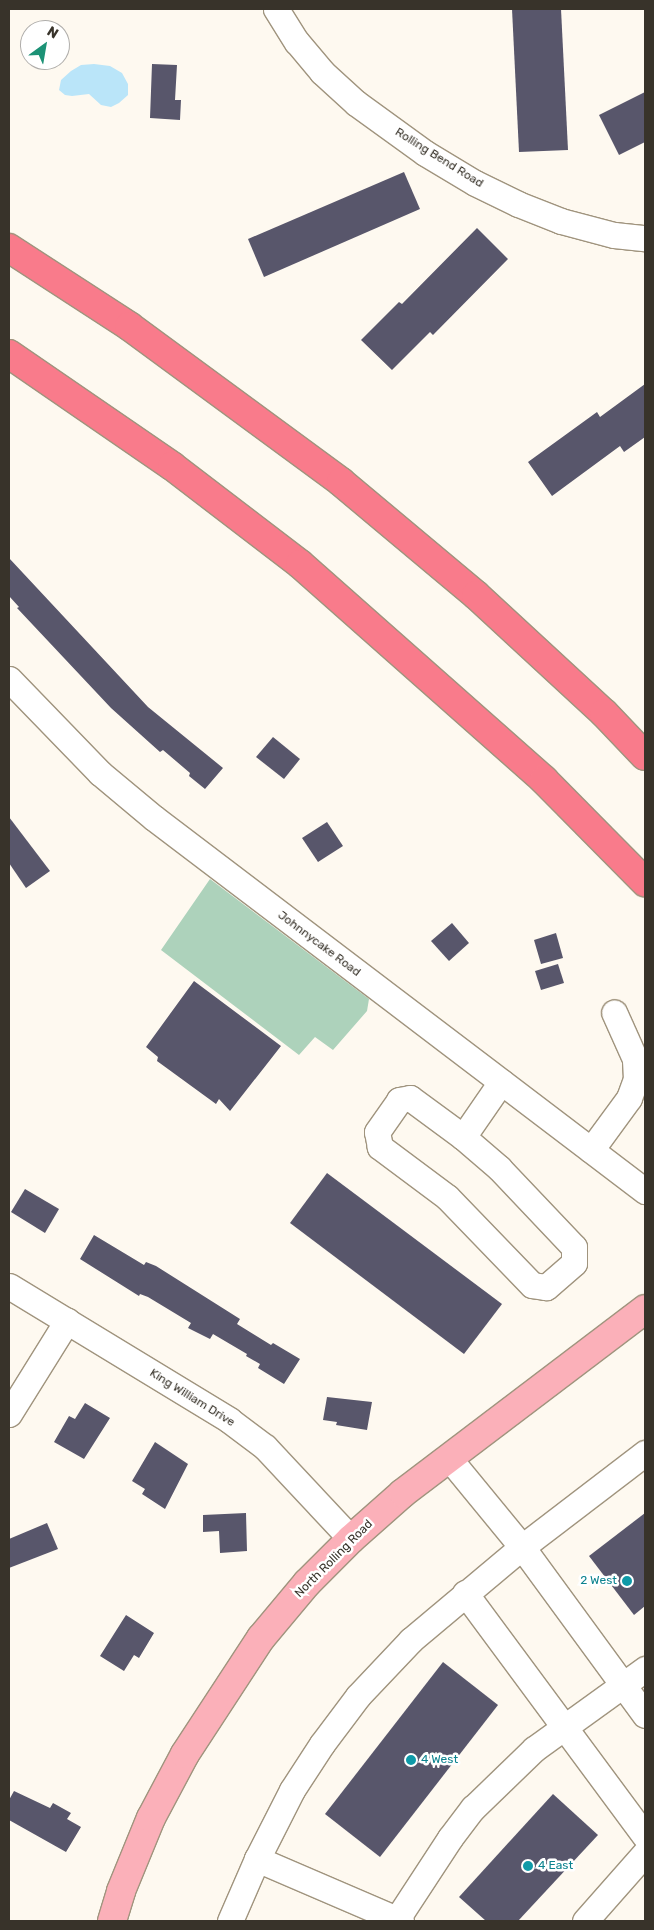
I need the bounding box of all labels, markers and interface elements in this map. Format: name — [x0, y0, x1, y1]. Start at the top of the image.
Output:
north arrow — [20, 20, 70, 70]
text: N — [44, 23, 61, 43]
street label: Rolling Bend Road — [392, 125, 486, 191]
street label: Johnnycake Road — [275, 908, 363, 980]
street label: King William Drive — [147, 1366, 237, 1430]
street label: North Rolling Road — [292, 1517, 376, 1601]
place label: 2 West — [580, 1574, 617, 1588]
marker: 2 West — [621, 1575, 633, 1587]
place label: 4 West — [421, 1753, 458, 1767]
marker: 4 West — [405, 1754, 417, 1766]
place label: 4 East — [538, 1859, 573, 1873]
marker: 4 East — [522, 1860, 534, 1872]

